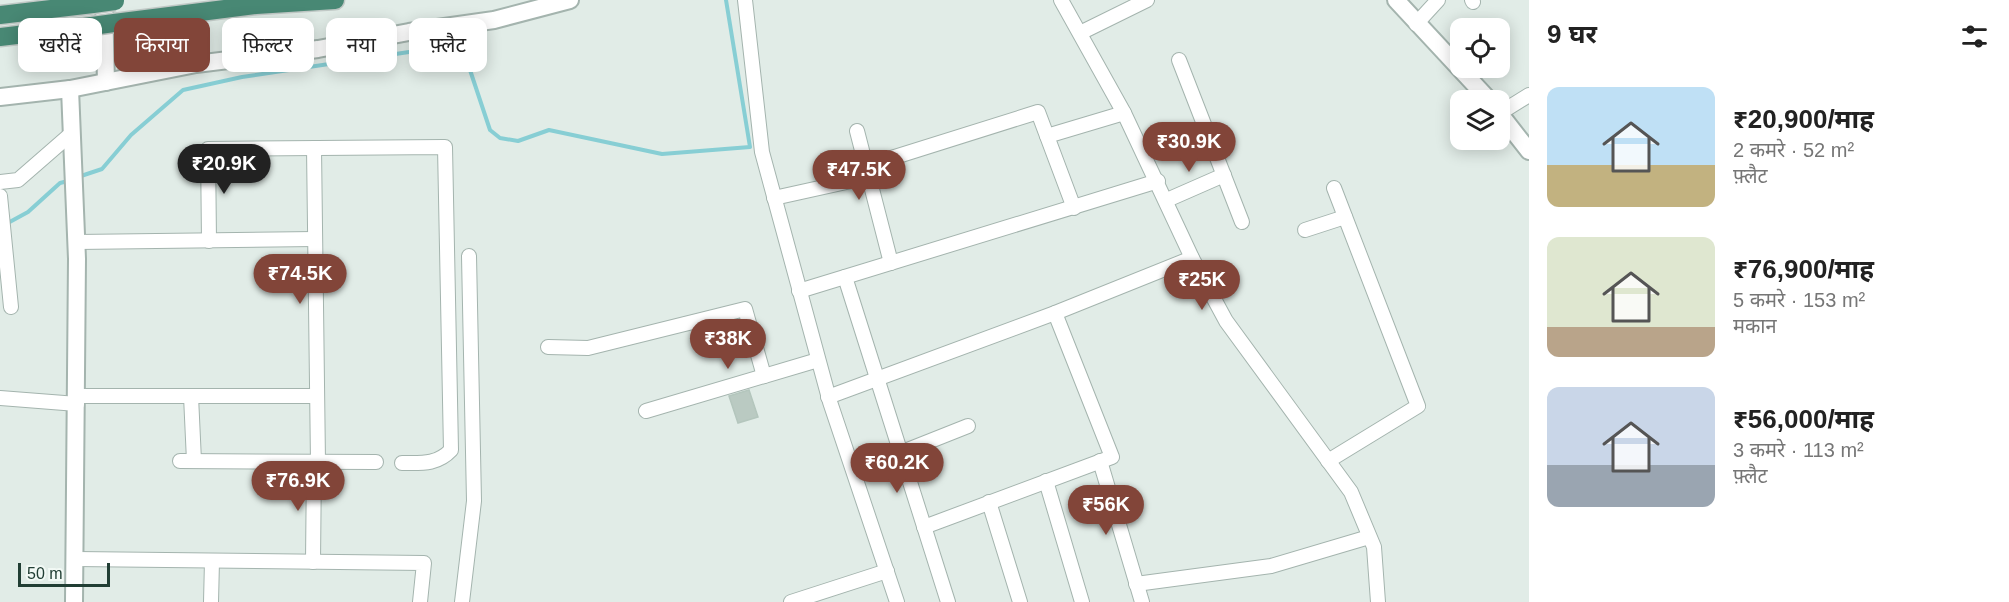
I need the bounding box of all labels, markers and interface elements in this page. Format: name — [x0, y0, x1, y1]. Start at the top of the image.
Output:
chip: खरीदें — [18, 18, 102, 72]
chip: किराया — [114, 18, 210, 72]
chip: फ़िल्टर — [222, 18, 314, 72]
chip: नया — [326, 18, 397, 72]
chip: फ़्लैट — [409, 18, 487, 72]
map controls — [1450, 18, 1510, 150]
button: locate — [1450, 18, 1510, 78]
text: 9 घर — [1547, 19, 1597, 49]
icon: filters — [1958, 20, 1991, 53]
button: layers — [1450, 90, 1510, 150]
text: ₹20,900/माह — [1733, 104, 1874, 134]
icon: home — [1595, 111, 1667, 183]
pin: ₹30.9K — [1140, 122, 1238, 173]
text: ₹30.9K — [1157, 130, 1221, 152]
text: 2 कमरे · 52 m² — [1733, 139, 1854, 161]
pin: ₹20.9K — [175, 144, 273, 195]
pin: ₹47.5K — [810, 150, 908, 201]
text: ₹20.9K — [192, 152, 256, 174]
text: ₹47.5K — [827, 158, 891, 180]
text: फ़्लैट — [1733, 165, 1768, 187]
pin: ₹74.5K — [251, 254, 349, 305]
text: ₹76,900/माह — [1733, 254, 1874, 284]
pin: ₹25K — [1166, 260, 1238, 311]
icon: home — [1595, 261, 1667, 333]
text: ₹74.5K — [268, 262, 332, 284]
text: ₹25K — [1178, 268, 1226, 290]
text: 5 कमरे · 153 m² — [1733, 289, 1865, 311]
text: मकान — [1733, 315, 1777, 337]
pin: ₹38K — [692, 319, 764, 370]
text: ₹38K — [704, 327, 752, 349]
text: ₹56,000/माह — [1733, 404, 1874, 434]
icon: home — [1595, 411, 1667, 483]
text: 3 कमरे · 113 m² — [1733, 439, 1864, 461]
pin: ₹60.2K — [848, 443, 946, 494]
text: ₹60.2K — [865, 451, 929, 473]
pin: ₹76.9K — [249, 461, 347, 512]
text: फ़्लैट — [1733, 465, 1768, 487]
text: ₹76.9K — [266, 469, 330, 491]
pin: ₹56K — [1070, 485, 1142, 536]
text: ₹56K — [1082, 493, 1130, 515]
scale bar — [18, 560, 110, 588]
text: 50 m — [27, 565, 63, 582]

